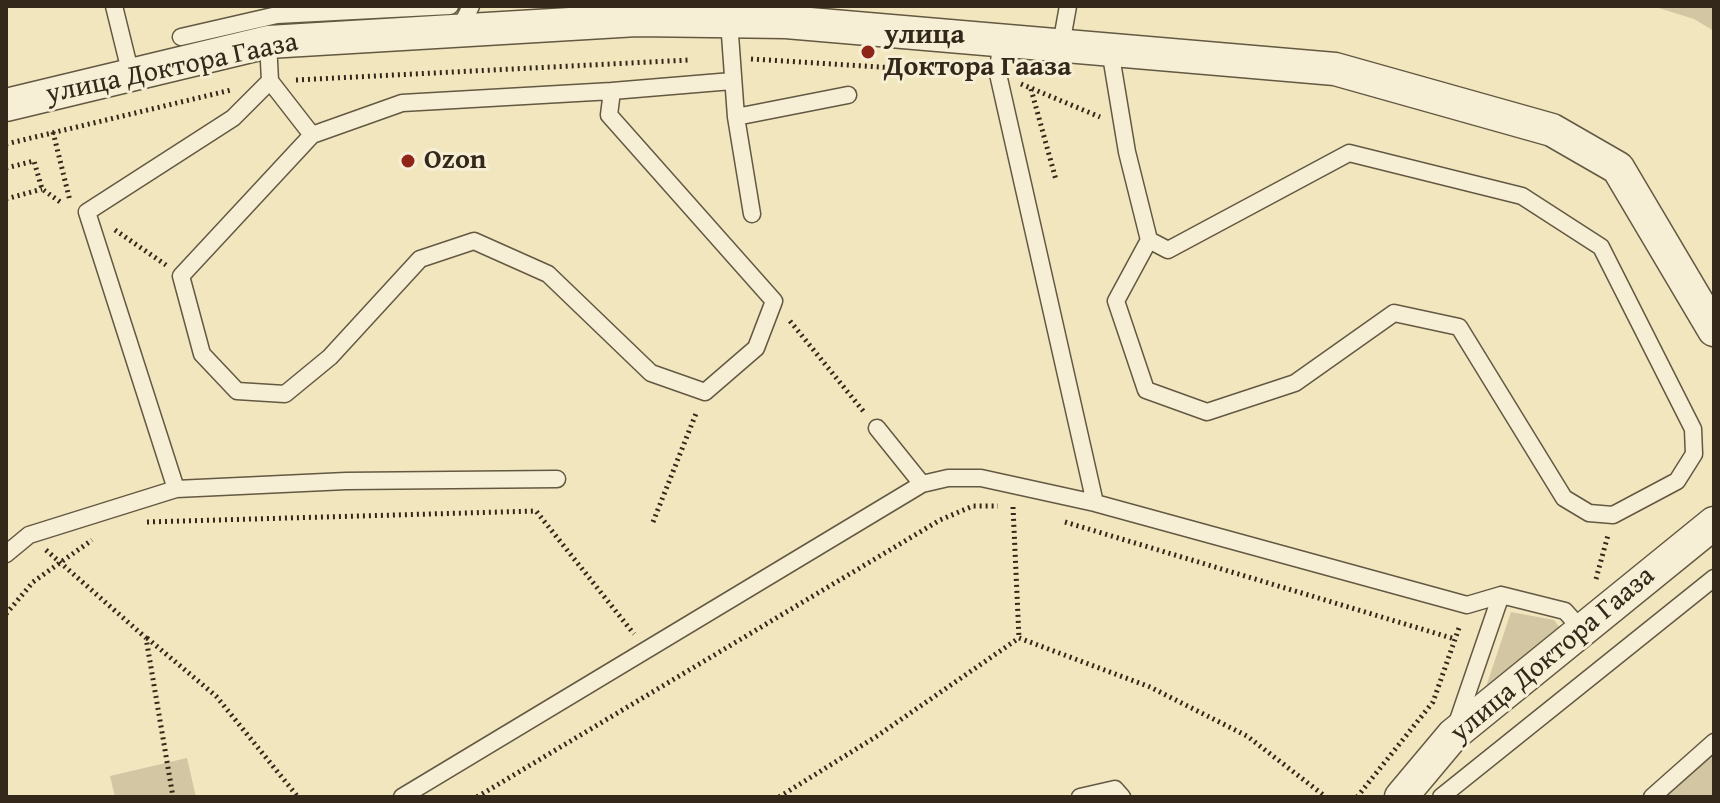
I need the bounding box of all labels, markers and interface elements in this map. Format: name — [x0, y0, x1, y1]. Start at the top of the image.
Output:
place label: улица Доктора Гааза — [884, 19, 1072, 85]
street label: улица Доктора Гааза — [43, 26, 301, 112]
marker: улица Доктора Гааза — [859, 43, 877, 61]
place label: Ozon — [424, 144, 486, 178]
marker: Ozon — [399, 152, 417, 170]
street label: улица Доктора Гааза — [1444, 560, 1662, 750]

